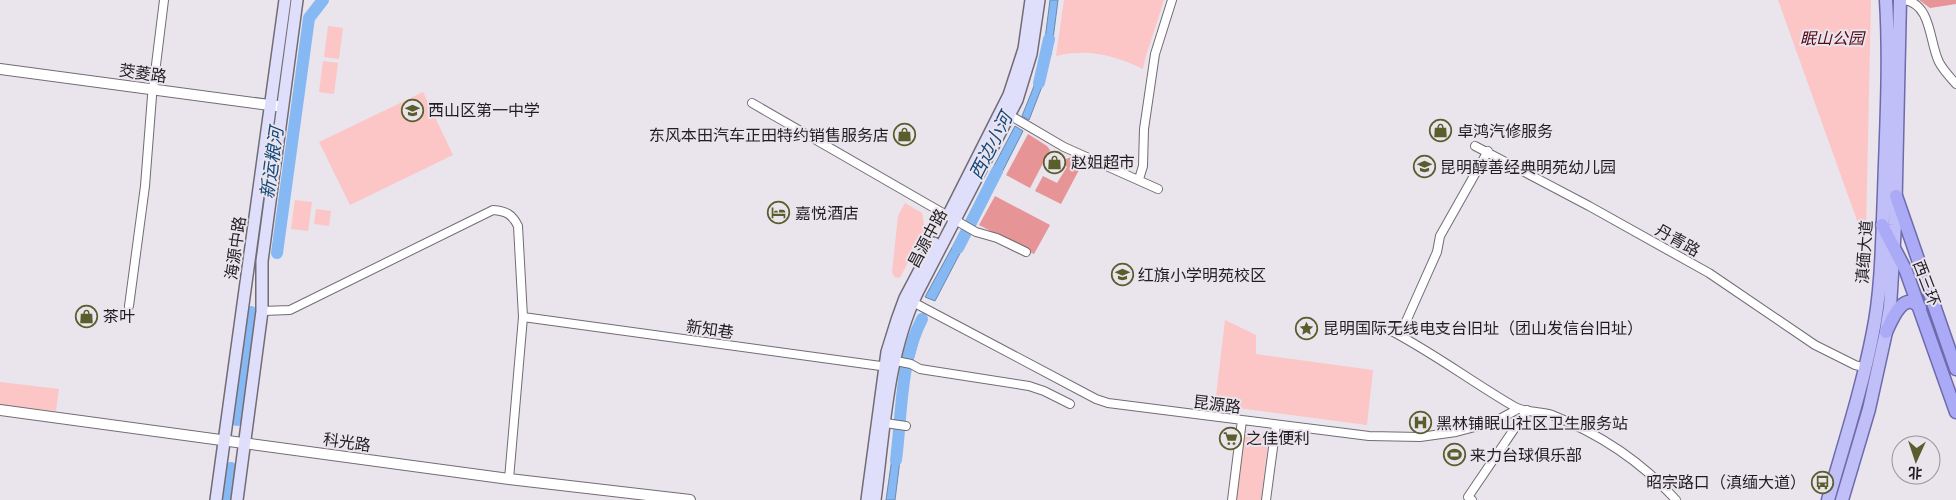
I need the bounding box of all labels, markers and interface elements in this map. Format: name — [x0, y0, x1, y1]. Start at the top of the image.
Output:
park label: 眠山公园 — [1800, 28, 1866, 48]
street label: 茭菱路 — [118, 60, 168, 86]
school or university icon: 西山区第一中学 — [400, 98, 424, 122]
place label: 西山区第一中学 — [428, 100, 540, 120]
water label: 西边小河 — [964, 106, 1019, 183]
shop icon: 卓鸿汽修服务 — [1429, 119, 1453, 143]
place label: 卓鸿汽修服务 — [1457, 121, 1553, 141]
water label: 新运粮河 — [255, 123, 288, 200]
shop icon: 东风本田汽车正田特约销售服务店 — [893, 123, 917, 147]
place label: 东风本田汽车正田特约销售服务店 — [649, 125, 889, 145]
shop icon: 赵姐超市 — [1043, 150, 1067, 174]
place label: 赵姐超市 — [1071, 152, 1135, 172]
school or university icon: 昆明醇善经典明苑幼儿园 — [1412, 155, 1436, 179]
place label: 昆明醇善经典明苑幼儿园 — [1440, 157, 1616, 177]
hotel icon: 嘉悦酒店 — [767, 201, 791, 225]
place label: 嘉悦酒店 — [795, 203, 859, 223]
street label: 昌源中路 — [903, 205, 951, 271]
street label: 海源中路 — [221, 215, 249, 281]
street label: 滇缅大道 — [1852, 219, 1876, 285]
street label: 丹青路 — [1652, 220, 1704, 260]
street label: 西三环 — [1909, 257, 1945, 309]
school or university icon: 红旗小学明苑校区 — [1110, 263, 1134, 287]
place label: 红旗小学明苑校区 — [1138, 265, 1266, 285]
shop icon: 茶叶 — [75, 304, 99, 328]
place label: 茶叶 — [103, 306, 135, 326]
street label: 新知巷 — [685, 316, 735, 342]
place icon: 昆明国际无线电支台旧址（团山发信台旧址） — [1295, 316, 1319, 340]
place label: 昆明国际无线电支台旧址（团山发信台旧址） — [1323, 318, 1643, 338]
street label: 昆源路 — [1192, 391, 1242, 417]
hospital icon: 黑林铺眠山社区卫生服务站 — [1408, 411, 1432, 435]
place label: 黑林铺眠山社区卫生服务站 — [1436, 413, 1628, 433]
supermarket icon: 之佳便利 — [1218, 426, 1242, 450]
place label: 之佳便利 — [1246, 428, 1310, 448]
street label: 科光路 — [322, 429, 372, 455]
north arrow — [1891, 435, 1941, 485]
sports icon: 来力台球俱乐部 — [1442, 443, 1466, 467]
place label: 来力台球俱乐部 — [1470, 445, 1582, 465]
text: 北 — [1908, 464, 1923, 482]
bus stop icon: 昭宗路口（滇缅大道） — [1810, 470, 1834, 494]
place label: 昭宗路口（滇缅大道） — [1646, 472, 1806, 492]

